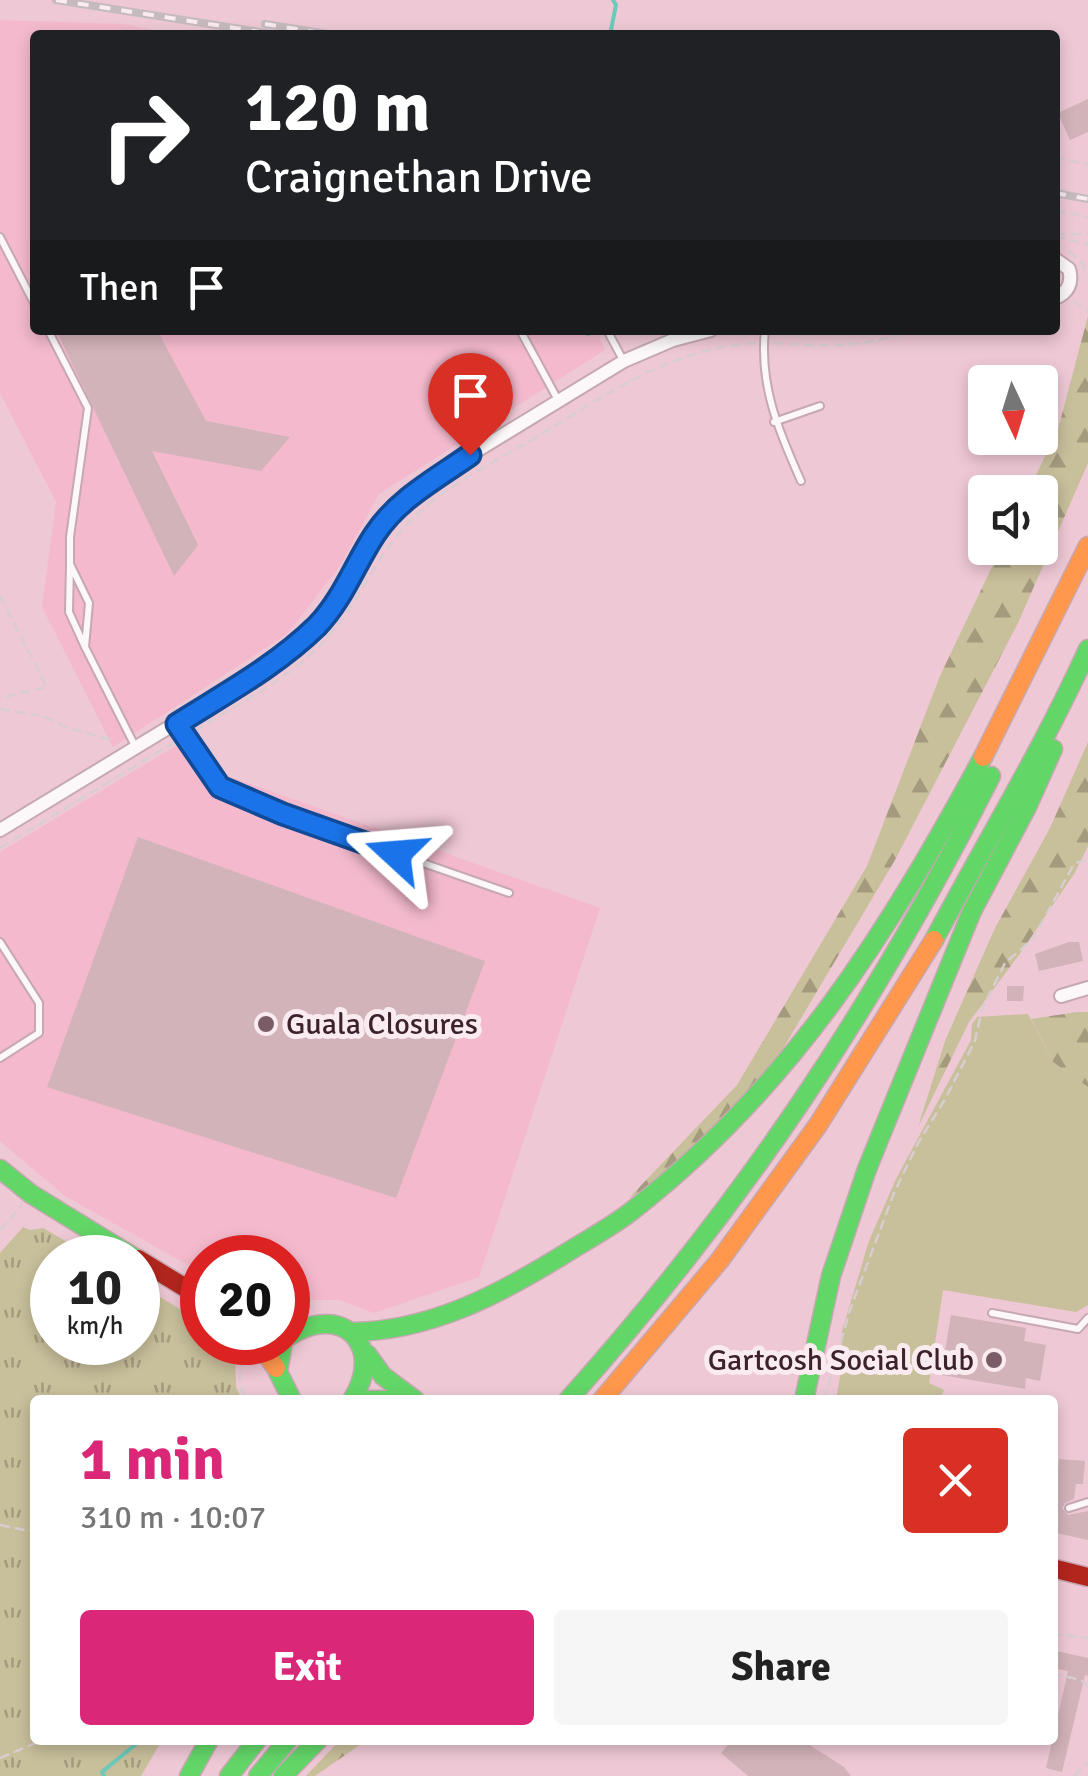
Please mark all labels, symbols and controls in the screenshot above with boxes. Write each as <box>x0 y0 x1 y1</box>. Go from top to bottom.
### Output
text: 120 m <box>245 64 430 150</box>
icon: right <box>80 70 210 200</box>
text: Craignethan Drive <box>245 150 593 205</box>
icon: arrive <box>179 260 234 315</box>
text: Then <box>80 264 159 311</box>
pin <box>428 353 513 456</box>
north arrow <box>968 365 1058 455</box>
map controls <box>968 365 1058 565</box>
icon: arrive <box>443 368 498 423</box>
button: sound <box>968 475 1058 565</box>
position arrow <box>344 802 448 906</box>
place label: Guala Closures <box>286 1006 478 1043</box>
marker: Guala Closures <box>255 1013 277 1035</box>
speed limit sign: 20 <box>180 1235 310 1365</box>
text: 10 <box>68 1257 122 1319</box>
text: km/h <box>67 1310 123 1341</box>
place label: Gartcosh Social Club <box>708 1342 974 1379</box>
marker: Gartcosh Social Club <box>983 1349 1005 1371</box>
text: 1 min <box>80 1423 225 1497</box>
button: close <box>903 1428 1008 1533</box>
text: 310 m · 10:07 <box>80 1498 266 1537</box>
button: Exit <box>80 1610 534 1725</box>
button: Share <box>554 1610 1008 1725</box>

